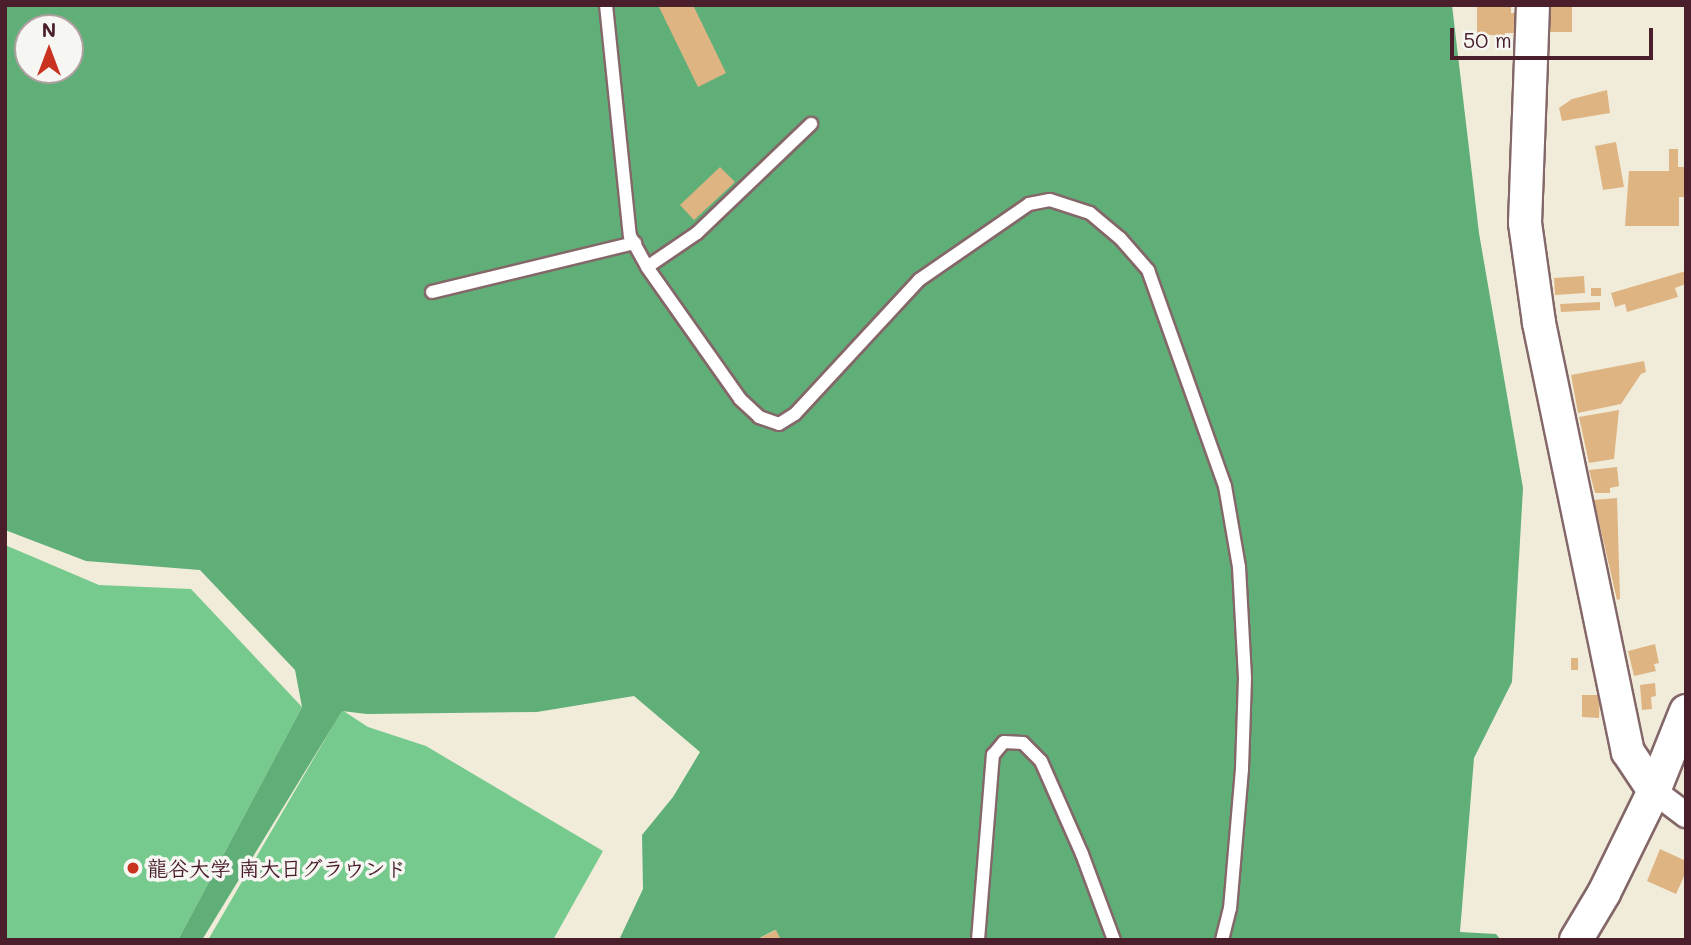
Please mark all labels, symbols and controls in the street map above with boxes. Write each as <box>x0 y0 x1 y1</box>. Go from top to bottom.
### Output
north arrow <box>14 14 84 84</box>
scale bar <box>1453 14 1656 58</box>
text: N <box>42 17 56 42</box>
text: 50 m <box>1463 26 1512 53</box>
place label: 龍谷大学 南大日グラウンド <box>147 855 407 881</box>
marker: 龍谷大学 南大日グラウンド <box>125 860 141 876</box>

